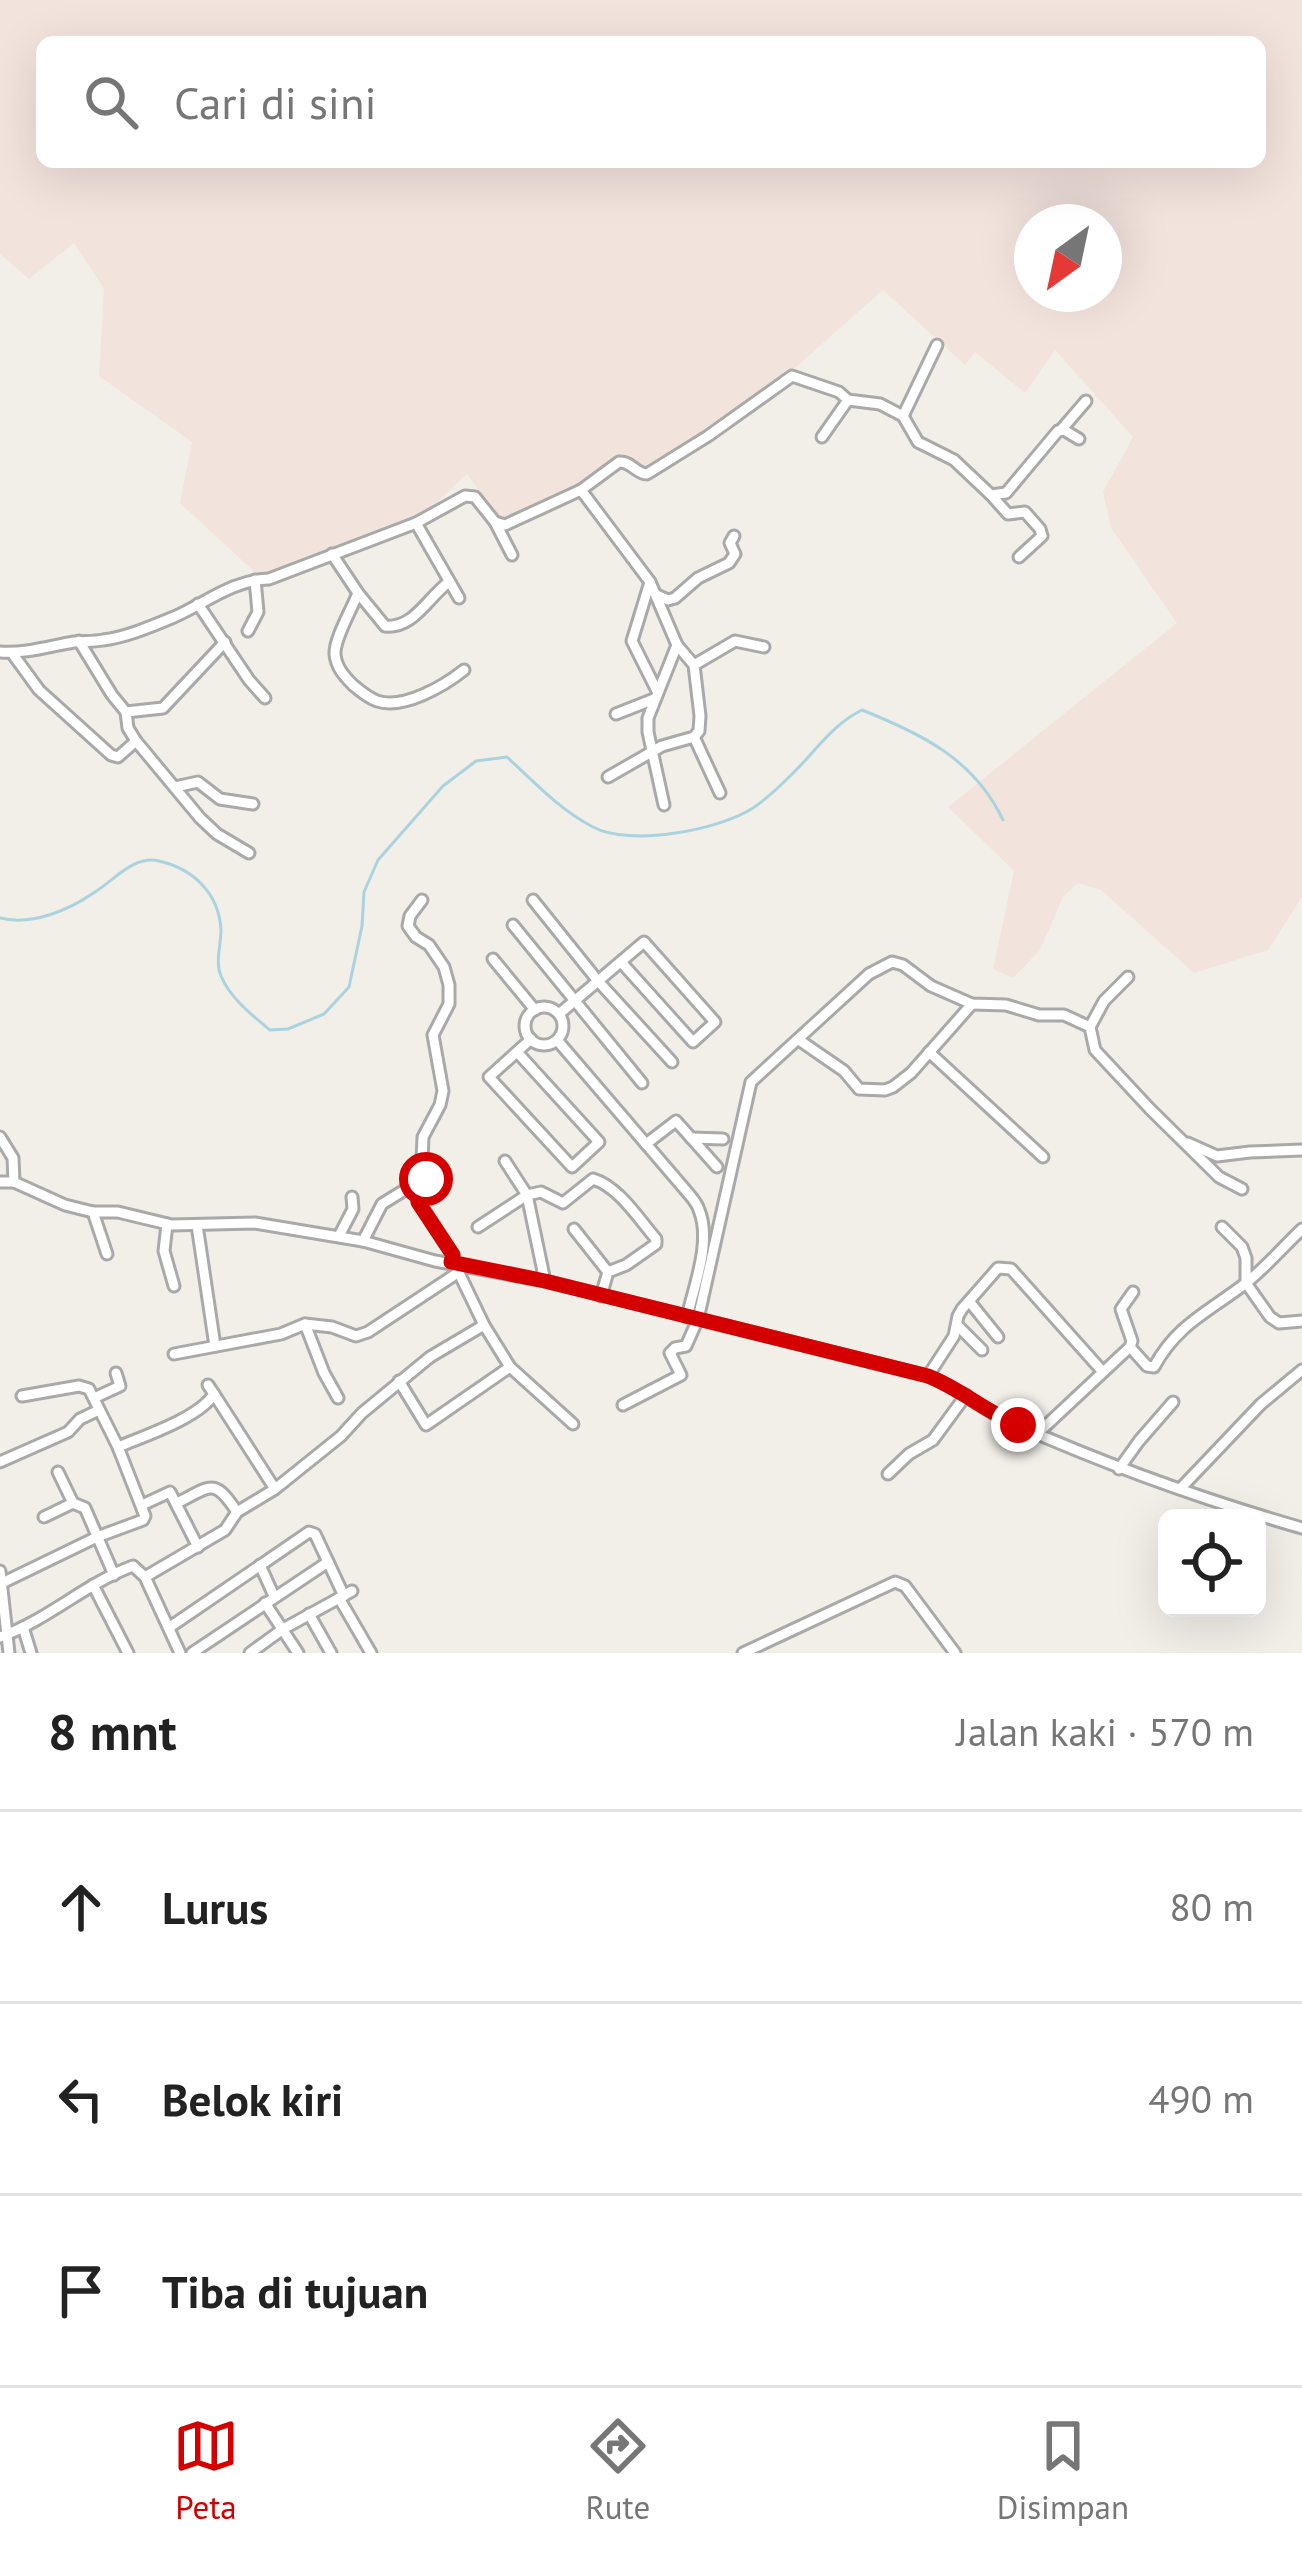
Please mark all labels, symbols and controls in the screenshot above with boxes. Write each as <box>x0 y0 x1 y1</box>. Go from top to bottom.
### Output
search box <box>36 36 1266 168</box>
icon: search <box>78 69 144 135</box>
text: Cari di sini <box>174 73 377 131</box>
north arrow <box>1014 204 1122 312</box>
route start <box>399 1152 453 1206</box>
route end <box>991 1398 1045 1452</box>
map controls <box>1158 1509 1266 1617</box>
button: locate <box>1158 1509 1266 1617</box>
text: 8 mnt <box>48 1698 176 1764</box>
text: Jalan kaki · 570 m <box>957 1706 1254 1757</box>
icon: ahead <box>48 1874 114 1940</box>
text: Lurus <box>162 1878 268 1936</box>
text: 80 m <box>1169 1881 1254 1932</box>
icon: left <box>48 2066 114 2132</box>
text: Belok kiri <box>162 2070 343 2128</box>
text: 490 m <box>1148 2073 1254 2124</box>
icon: arrive <box>48 2258 114 2324</box>
text: Tiba di tujuan <box>162 2262 428 2320</box>
tab: Peta <box>173 2413 239 2528</box>
tab: Rute <box>585 2413 651 2528</box>
tab: Disimpan <box>997 2413 1129 2528</box>

